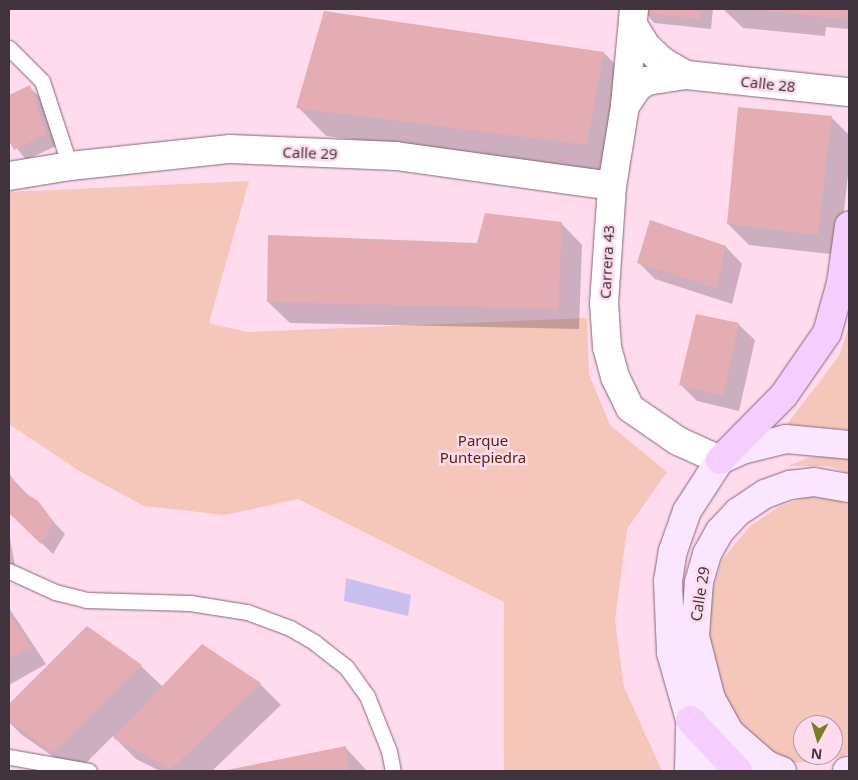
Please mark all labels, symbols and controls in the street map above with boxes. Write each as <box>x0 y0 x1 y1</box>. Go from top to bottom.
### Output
street label: Calle 28 <box>740 72 796 96</box>
street label: Calle 29 <box>282 143 338 163</box>
street label: Carrera 43 <box>596 225 618 299</box>
park label: Parque Puntepiedra <box>440 431 526 466</box>
street label: Calle 29 <box>687 565 713 623</box>
north arrow <box>793 715 843 765</box>
text: N <box>810 744 823 764</box>

